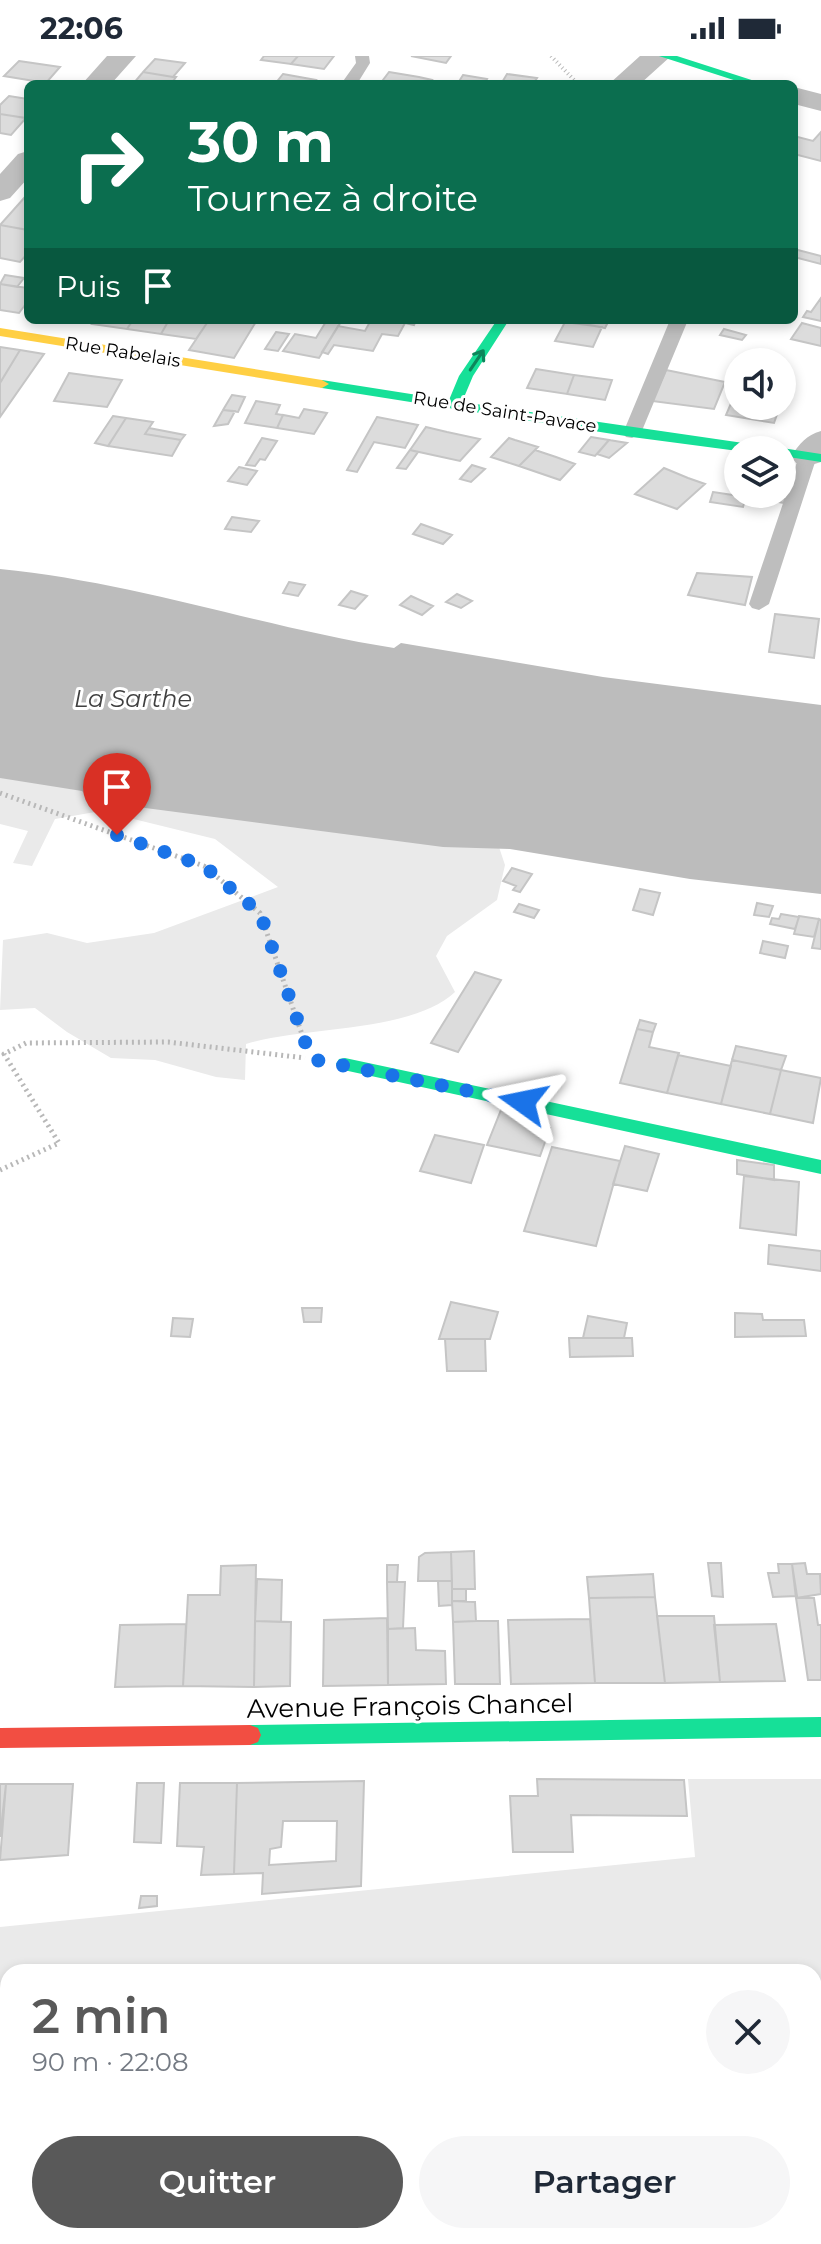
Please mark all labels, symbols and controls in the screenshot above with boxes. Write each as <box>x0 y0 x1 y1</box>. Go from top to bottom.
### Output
text: 22:06 <box>40 10 123 47</box>
text: 30 m <box>188 108 334 176</box>
icon: right <box>56 112 160 216</box>
text: Tournez à droite <box>188 176 478 220</box>
icon: arrive <box>136 264 180 308</box>
text: Puis <box>56 268 120 305</box>
street label: Rue Rabelais <box>64 332 182 372</box>
map controls <box>724 348 796 508</box>
button: sound <box>724 348 796 420</box>
one-way arrow <box>469 349 485 372</box>
street label: Rue de Saint-Pavace <box>412 387 598 437</box>
button: layers <box>724 436 796 508</box>
water label: La Sarthe <box>74 684 192 713</box>
pin <box>83 753 151 835</box>
icon: arrive <box>95 765 139 809</box>
position arrow <box>481 1060 565 1144</box>
street label: Avenue François Chancel <box>246 1687 574 1725</box>
text: 2 min <box>32 1987 170 2045</box>
button: close <box>706 1990 790 2074</box>
text: 90 m · 22:08 <box>32 2046 188 2078</box>
button: Quitter <box>32 2136 403 2228</box>
button: Partager <box>419 2136 790 2228</box>

